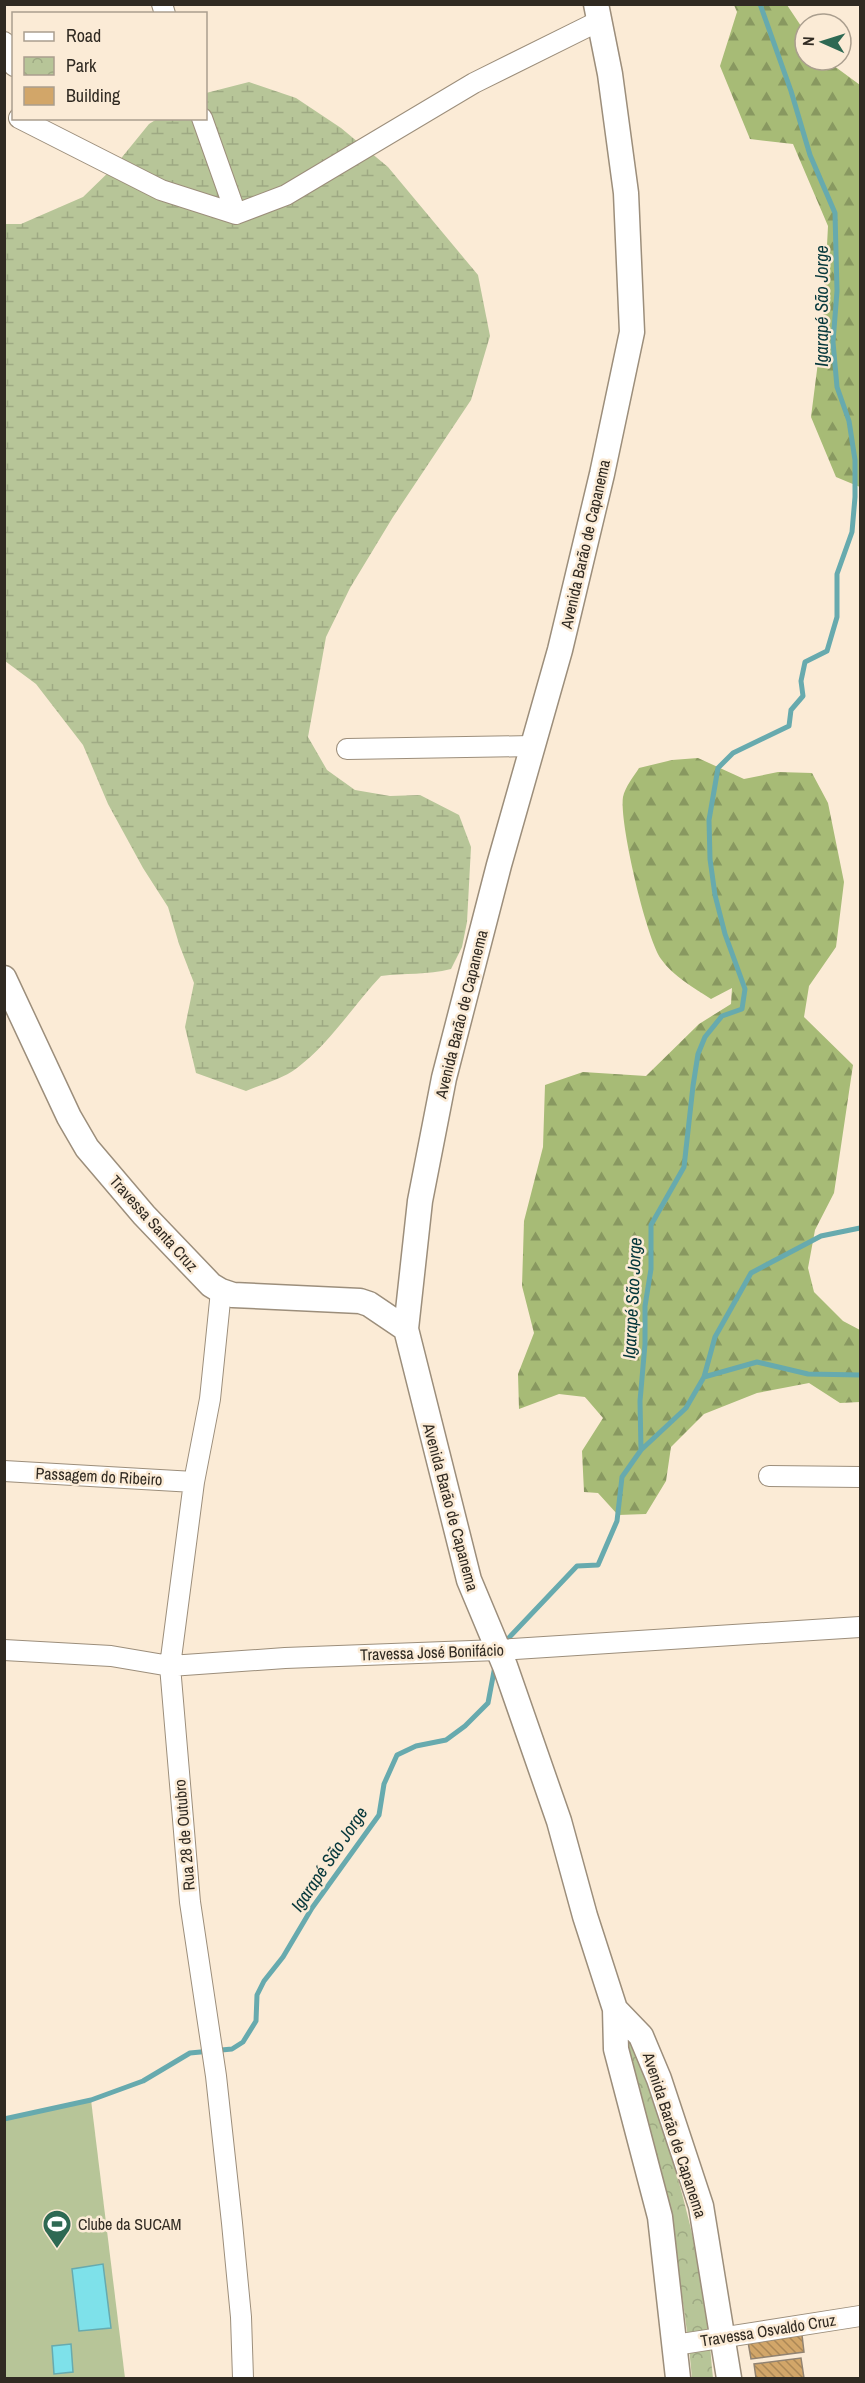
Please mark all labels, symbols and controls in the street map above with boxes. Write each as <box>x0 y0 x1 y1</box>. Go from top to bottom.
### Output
legend <box>12 12 207 120</box>
north arrow <box>793 12 853 72</box>
text: Road <box>66 23 101 48</box>
text: N <box>797 36 819 47</box>
text: Park <box>66 53 97 78</box>
text: Building <box>66 83 121 108</box>
water label: Igarapé São Jorge <box>809 245 834 367</box>
street label: Avenida Barão de Capanema <box>555 457 615 632</box>
street label: Avenida Barão de Capanema <box>429 927 493 1101</box>
street label: Travessa Santa Cruz <box>105 1170 204 1276</box>
water label: Igarapé São Jorge <box>616 1237 648 1359</box>
street label: Avenida Barão de Capanema <box>418 1420 484 1594</box>
street label: Passagem do Ribeiro <box>35 1462 163 1490</box>
street label: Travessa José Bonifácio <box>360 1638 504 1666</box>
street label: Rua 28 de Outubro <box>168 1778 200 1892</box>
water label: Igarapé São Jorge <box>285 1802 373 1916</box>
street label: Avenida Barão de Capanema <box>638 2049 712 2221</box>
sports icon: Clube da SUCAM <box>41 2208 73 2250</box>
place label: Clube da SUCAM <box>78 2213 182 2235</box>
street label: Travessa Osvaldo Cruz <box>699 2308 838 2352</box>

